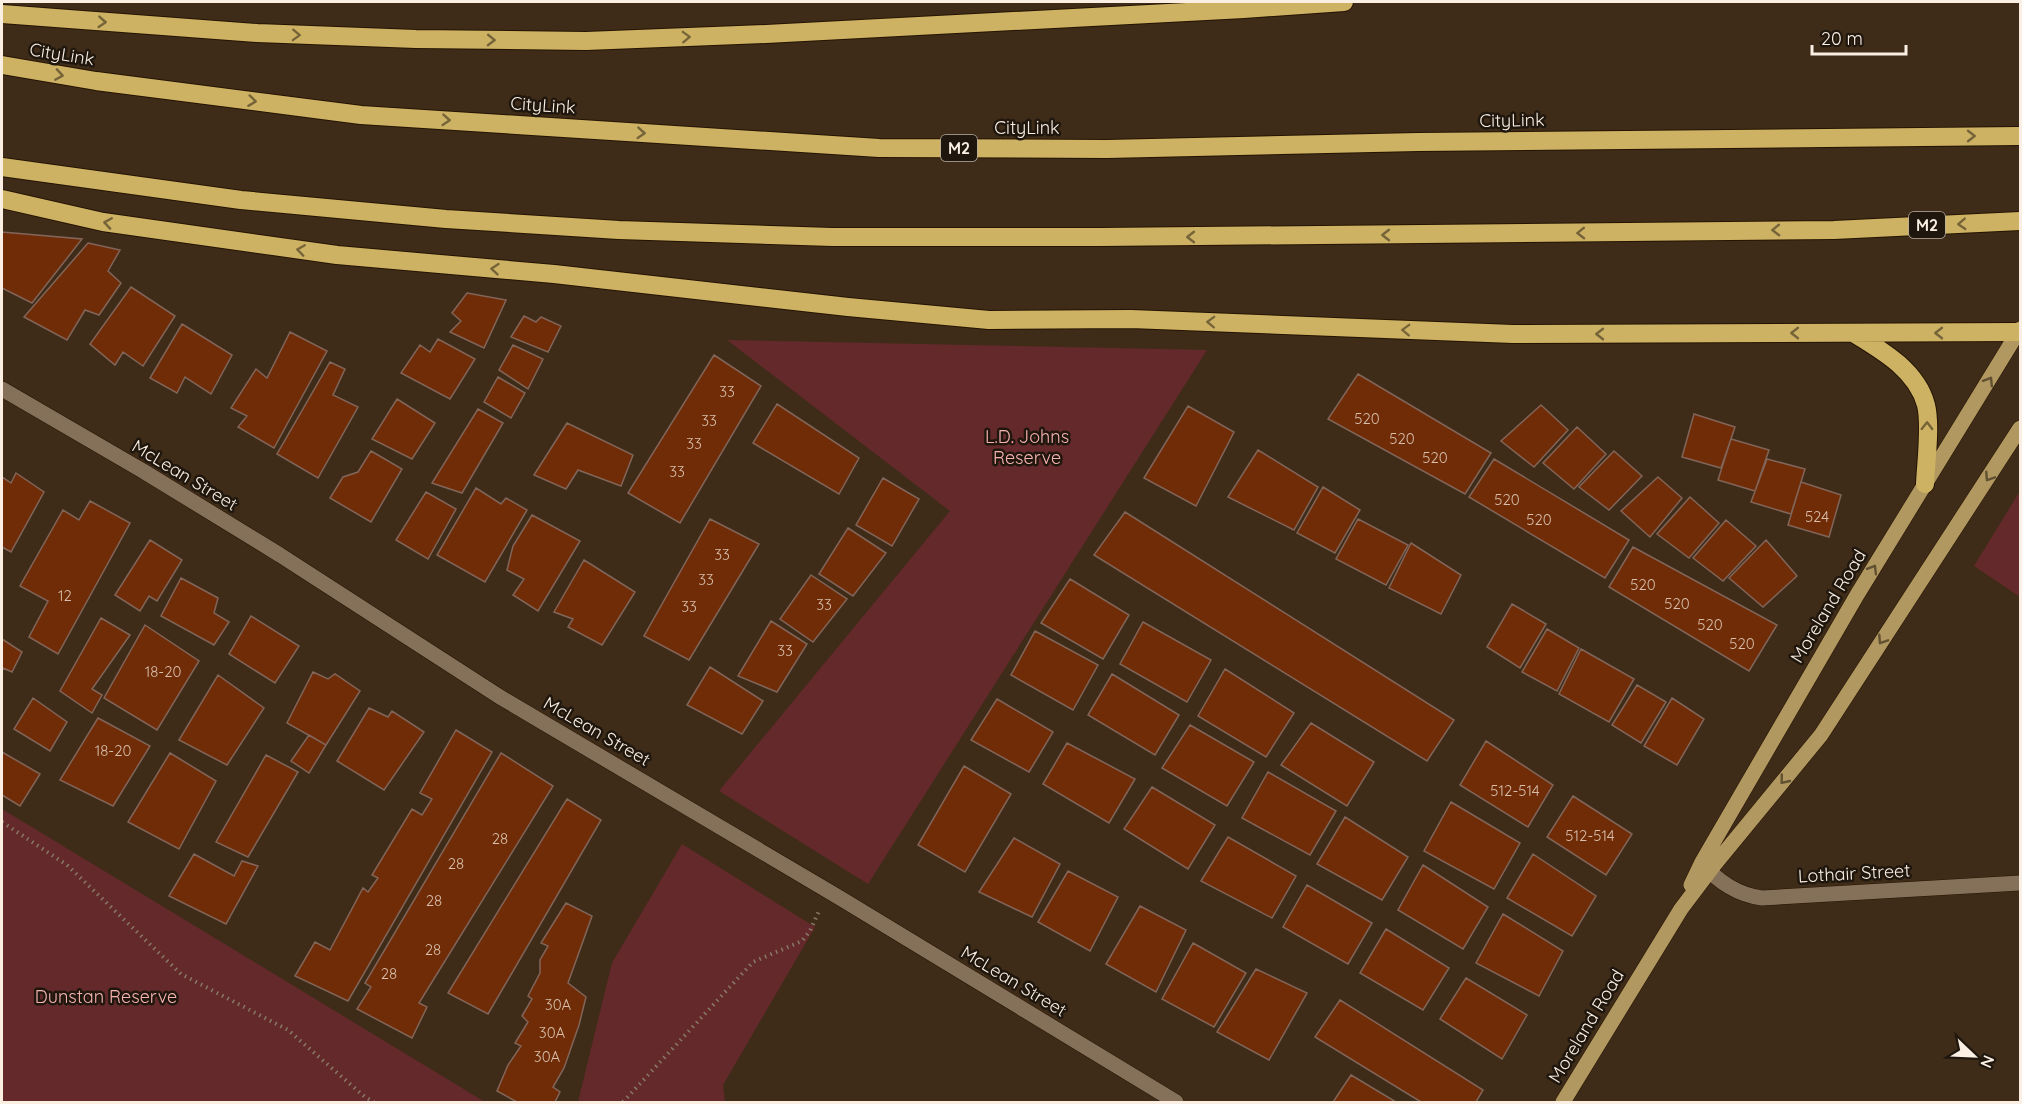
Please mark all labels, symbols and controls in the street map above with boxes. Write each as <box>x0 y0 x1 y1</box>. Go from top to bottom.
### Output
one-way arrow <box>97 16 106 29</box>
scale bar <box>1812 18 1906 56</box>
text: 20 m <box>1821 27 1863 50</box>
one-way arrow <box>292 28 301 41</box>
one-way arrow <box>682 31 691 44</box>
one-way arrow <box>487 34 496 46</box>
street label: CityLink <box>28 38 96 70</box>
one-way arrow <box>54 68 64 81</box>
street label: CityLink <box>510 91 576 119</box>
one-way arrow <box>248 94 257 107</box>
street label: CityLink <box>1479 108 1545 132</box>
one-way arrow <box>442 114 451 127</box>
street label: CityLink <box>994 116 1060 139</box>
one-way arrow <box>637 126 646 139</box>
one-way arrow <box>1966 129 1975 142</box>
road number: M2 <box>941 135 977 161</box>
road number: M2 <box>1909 212 1945 238</box>
one-way arrow <box>104 217 113 229</box>
one-way arrow <box>1958 217 1967 230</box>
one-way arrow <box>1771 224 1780 237</box>
one-way arrow <box>1576 227 1585 239</box>
one-way arrow <box>1381 229 1390 241</box>
one-way arrow <box>1186 231 1195 243</box>
one-way arrow <box>297 245 306 257</box>
one-way arrow <box>491 263 500 276</box>
one-way arrow <box>1206 316 1215 329</box>
one-way arrow <box>1401 323 1410 336</box>
one-way arrow <box>1791 327 1800 339</box>
one-way arrow <box>1935 327 1944 339</box>
one-way arrow <box>1596 328 1605 340</box>
one-way arrow <box>1982 377 1994 387</box>
house number: 33 <box>719 382 735 401</box>
house number: 520 <box>1354 409 1380 428</box>
house number: 33 <box>701 411 717 430</box>
one-way arrow <box>1921 421 1933 430</box>
park label: L.D. Johns Reserve <box>985 425 1069 469</box>
house number: 520 <box>1389 429 1415 448</box>
street label: McLean Street <box>128 434 242 516</box>
house number: 33 <box>686 434 702 453</box>
house number: 520 <box>1422 448 1448 467</box>
house number: 33 <box>669 462 685 481</box>
one-way arrow <box>1984 471 1996 481</box>
house number: 520 <box>1494 490 1520 509</box>
house number: 524 <box>1805 507 1829 526</box>
house number: 520 <box>1526 510 1552 529</box>
house number: 33 <box>714 545 730 564</box>
street label: Moreland Road <box>1785 545 1871 667</box>
one-way arrow <box>1865 565 1877 575</box>
house number: 33 <box>698 570 714 589</box>
house number: 520 <box>1630 575 1656 594</box>
house number: 12 <box>58 586 72 605</box>
house number: 520 <box>1664 594 1690 613</box>
house number: 33 <box>816 595 832 614</box>
house number: 33 <box>681 597 697 616</box>
house number: 520 <box>1697 615 1723 634</box>
house number: 520 <box>1729 634 1755 653</box>
one-way arrow <box>1878 634 1889 645</box>
house number: 33 <box>777 641 793 660</box>
house number: 18-20 <box>145 662 181 681</box>
street label: McLean Street <box>540 691 654 771</box>
house number: 18-20 <box>95 741 131 760</box>
one-way arrow <box>1780 773 1791 784</box>
house number: 512-514 <box>1490 781 1540 800</box>
house number: 512-514 <box>1565 826 1615 845</box>
house number: 28 <box>492 829 508 848</box>
house number: 28 <box>448 854 464 873</box>
street label: Lothair Street <box>1797 859 1911 887</box>
house number: 28 <box>426 891 442 910</box>
house number: 28 <box>425 940 441 959</box>
street label: McLean Street <box>957 940 1071 1022</box>
house number: 28 <box>381 964 397 983</box>
street label: Moreland Road <box>1543 965 1629 1087</box>
park label: Dunstan Reserve <box>35 985 177 1008</box>
house number: 30A <box>545 995 571 1014</box>
house number: 30A <box>539 1023 565 1042</box>
north arrow <box>1944 1026 2004 1086</box>
house number: 30A <box>534 1047 560 1066</box>
text: N <box>1976 1053 1999 1071</box>

